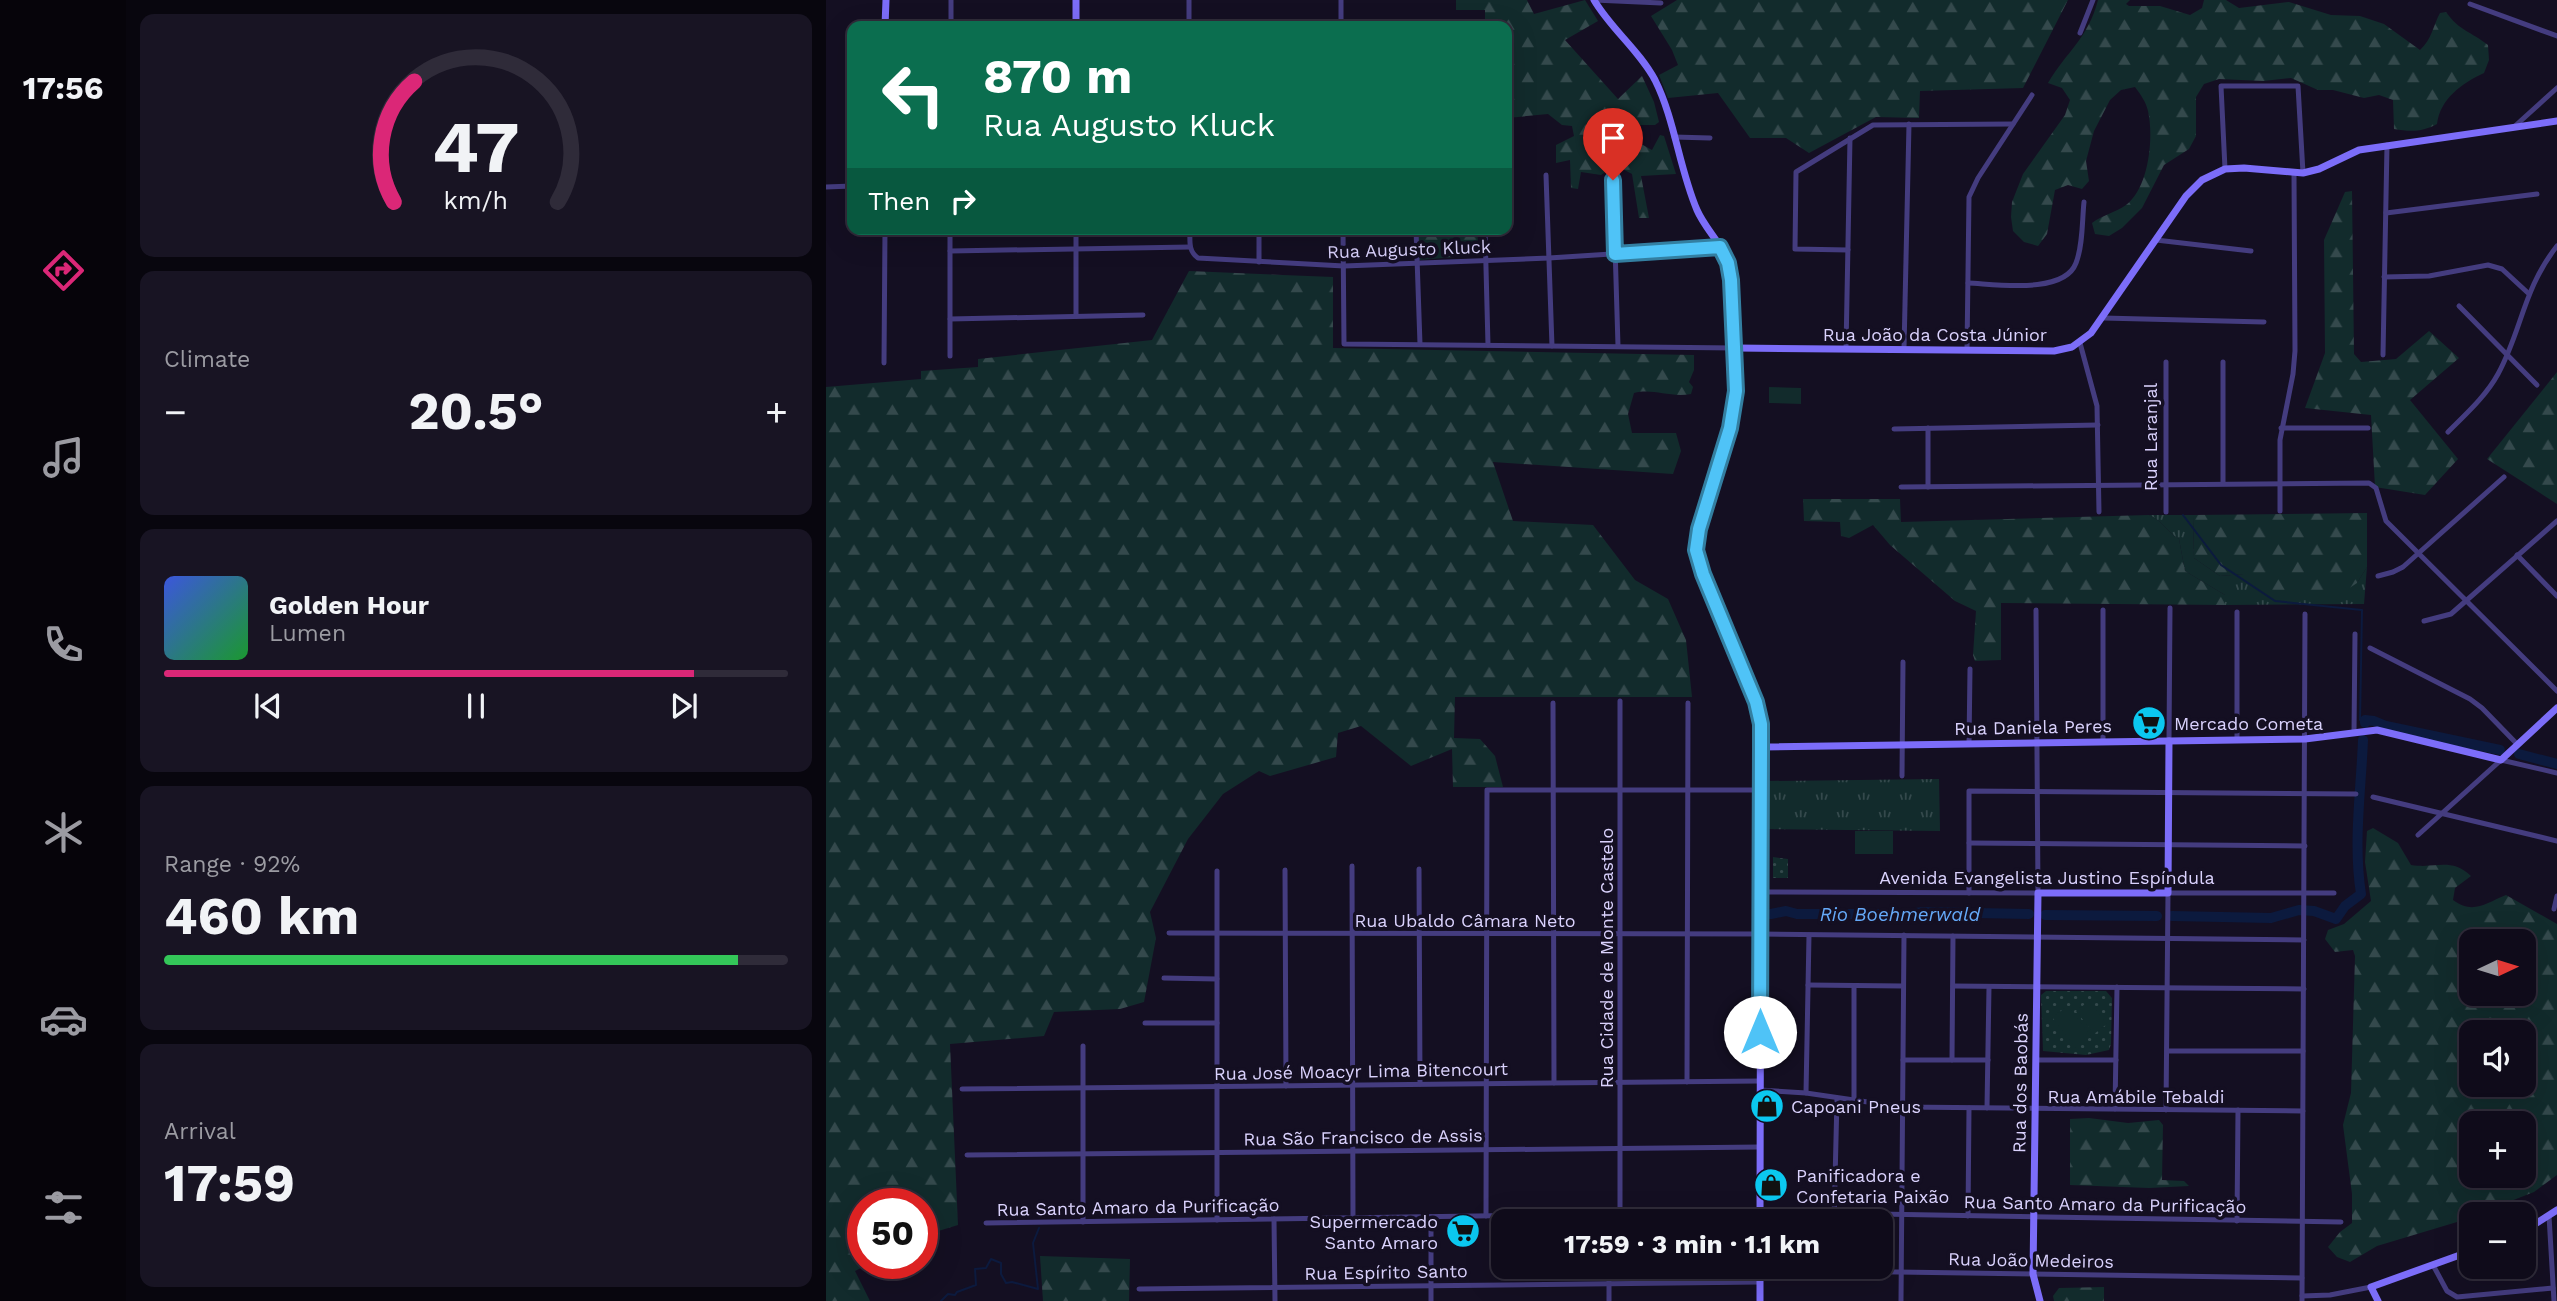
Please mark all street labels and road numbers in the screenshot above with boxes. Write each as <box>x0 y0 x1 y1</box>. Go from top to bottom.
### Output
street label: Rua Augusto Kluck <box>1327 236 1491 262</box>
street label: Rua João da Costa Júnior <box>1823 324 2047 345</box>
street label: Rua Laranjal <box>2140 382 2161 491</box>
street label: Rua Daniela Peres <box>1954 715 2112 739</box>
street label: Rua Cidade de Monte Castelo <box>1596 828 1617 1088</box>
street label: Avenida Evangelista Justino Espíndula <box>1879 867 2215 888</box>
street label: Rua Ubaldo Câmara Neto <box>1354 910 1576 931</box>
street label: Rua dos Baobás <box>2008 1013 2032 1153</box>
street label: Rua José Moacyr Lima Bitencourt <box>1214 1058 1509 1084</box>
street label: Rua Amábile Tebaldi <box>2047 1086 2225 1107</box>
street label: Rua São Francisco de Assis <box>1243 1124 1483 1150</box>
street label: Rua Santo Amaro da Purificação <box>1963 1191 2247 1217</box>
street label: Rua Santo Amaro da Purificação <box>996 1194 1280 1220</box>
street label: Rua João Medeiros <box>1948 1248 2114 1272</box>
street label: Rua Espírito Santo <box>1304 1260 1468 1284</box>

